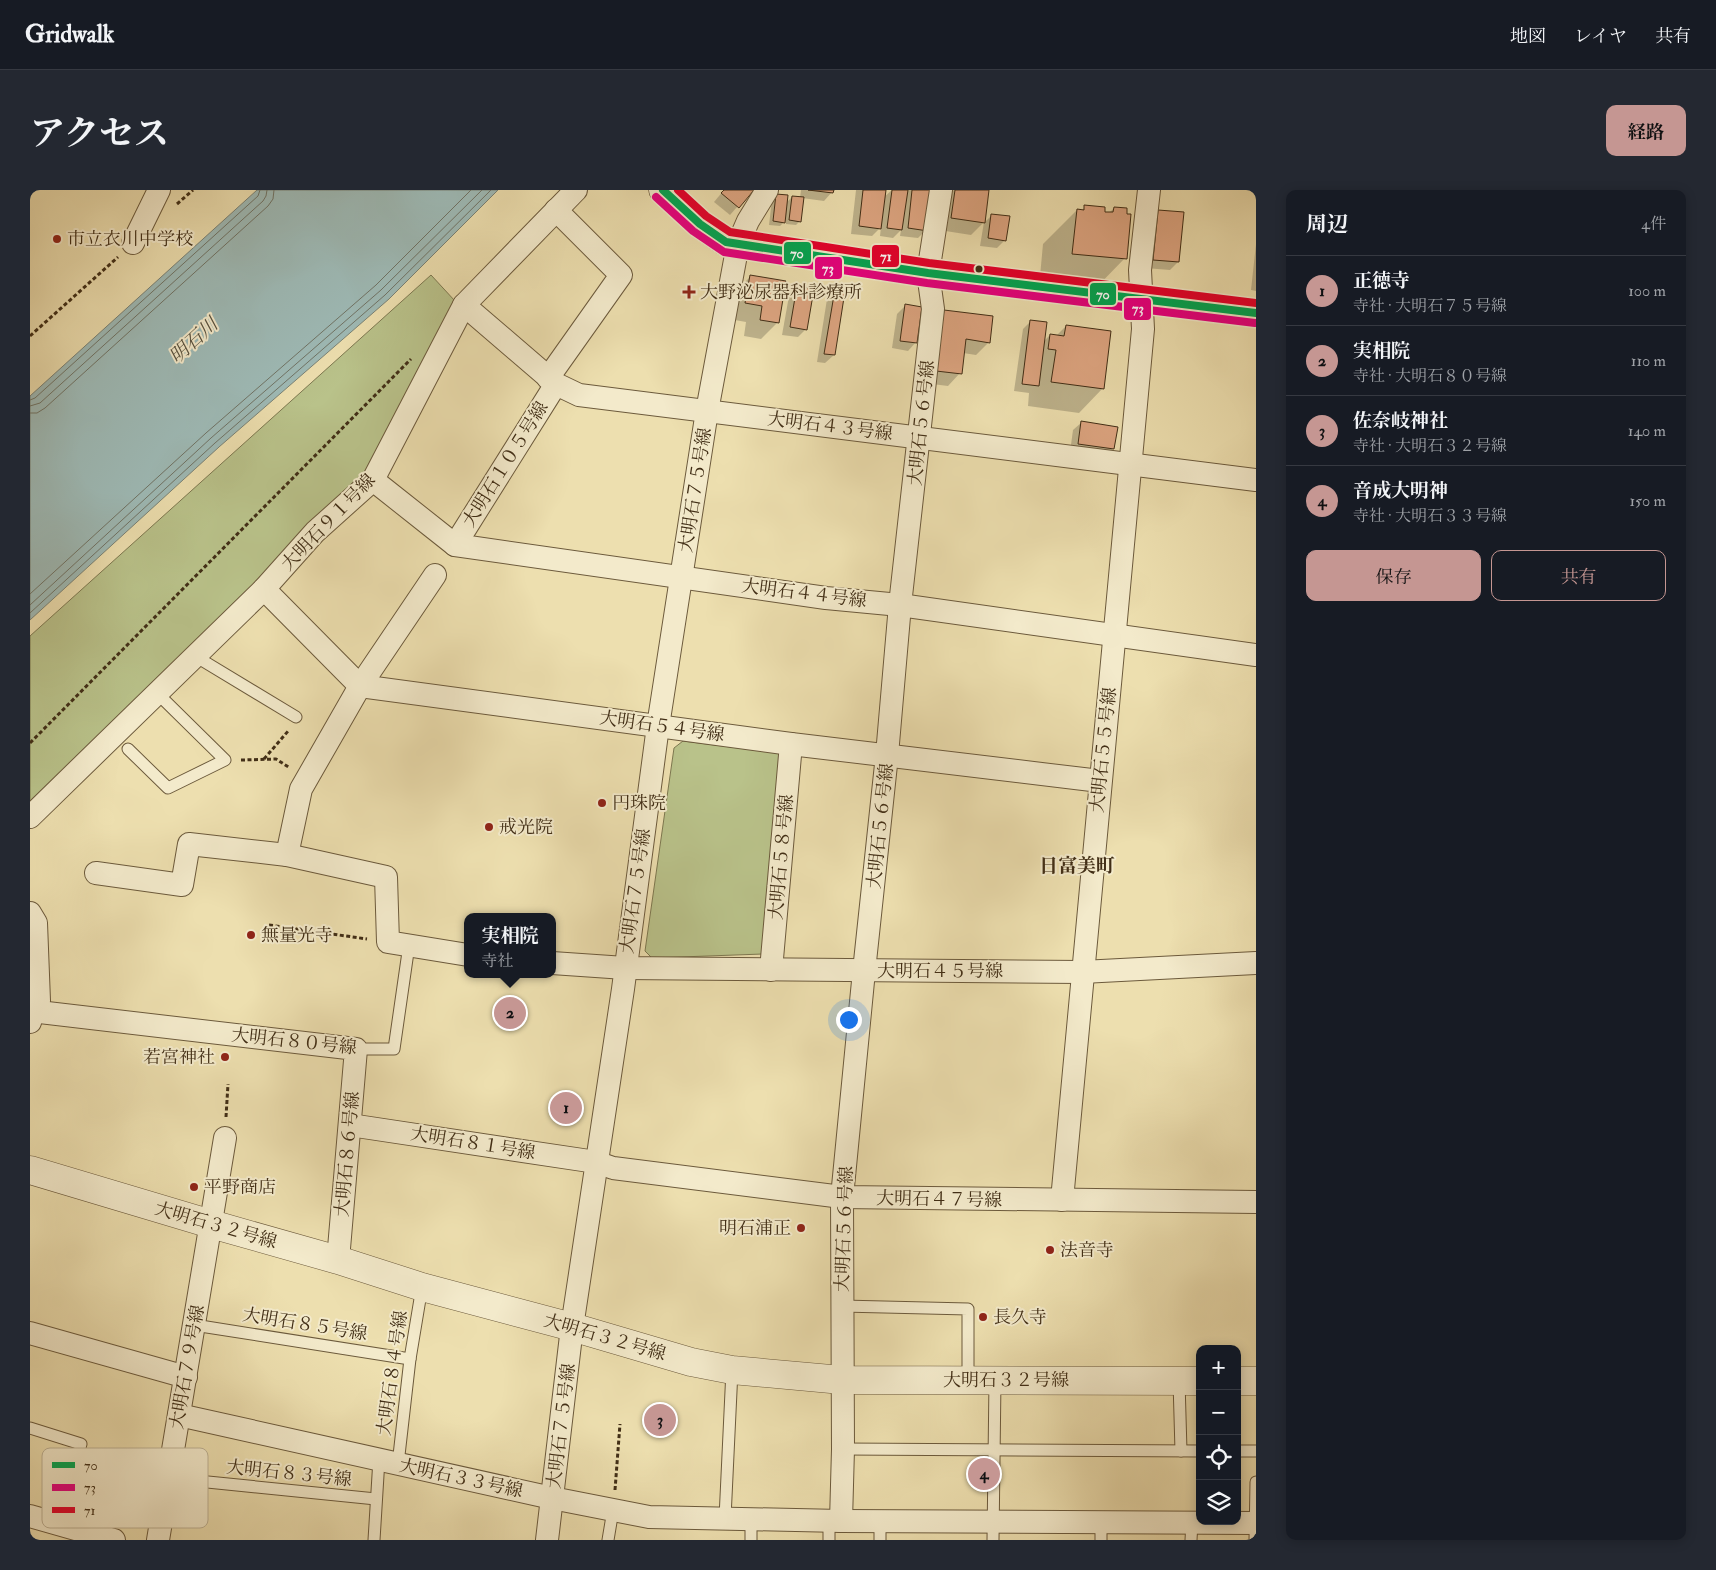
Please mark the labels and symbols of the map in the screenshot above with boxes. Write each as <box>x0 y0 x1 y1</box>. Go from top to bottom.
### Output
place label: 市立衣川中学校 <box>67 228 193 251</box>
marker: 市立衣川中学校 <box>51 233 63 245</box>
line badge: 70 <box>783 241 812 265</box>
line badge: 71 <box>871 244 900 268</box>
text: 70 <box>790 245 804 262</box>
text: 71 <box>880 248 892 265</box>
line badge: 73 <box>814 256 843 280</box>
text: 73 <box>822 260 834 277</box>
unlabelled marker <box>974 264 984 274</box>
place label: 大野泌尿器科診療所 <box>700 281 862 304</box>
line badge: 70 <box>1089 282 1117 306</box>
marker: 大野泌尿器科診療所 <box>682 285 696 299</box>
text: 70 <box>1096 286 1110 303</box>
line badge: 73 <box>1123 297 1152 321</box>
text: 73 <box>1132 300 1144 317</box>
water label: 明石川 <box>164 311 224 369</box>
street label: 大明石５６号線 <box>903 359 940 487</box>
street label: 大明石１０５号線 <box>458 397 553 531</box>
street label: 大明石４３号線 <box>766 407 894 446</box>
street label: 大明石７５号線 <box>674 426 717 554</box>
street label: 大明石９１号線 <box>276 469 380 576</box>
street label: 大明石４４号線 <box>740 574 868 613</box>
street label: 大明石５５号線 <box>1085 686 1122 814</box>
street label: 大明石５４号線 <box>598 706 726 747</box>
street label: 大明石５６号線 <box>862 762 899 890</box>
place label: 円珠院 <box>612 792 666 815</box>
street label: 大明石５８号線 <box>765 793 798 921</box>
marker: 円珠院 <box>596 797 608 809</box>
place label: 戒光院 <box>499 816 553 839</box>
marker: 戒光院 <box>483 821 495 833</box>
street label: 大明石７５号線 <box>615 827 656 955</box>
district label: 日富美町 <box>1039 854 1115 878</box>
place label: 無量光寺 <box>261 924 333 947</box>
marker: 無量光寺 <box>245 929 257 941</box>
street label: 大明石４５号線 <box>877 960 1003 983</box>
pin: 2 <box>494 994 526 1032</box>
your location <box>836 1007 862 1033</box>
street label: 大明石８０号線 <box>230 1023 358 1060</box>
place label: 若宮神社 <box>143 1046 215 1069</box>
marker: 若宮神社 <box>219 1051 231 1063</box>
pin: 1 <box>550 1089 582 1127</box>
street label: 大明石８６号線 <box>331 1090 364 1218</box>
street label: 大明石８１号線 <box>409 1122 537 1165</box>
street label: 大明石５６号線 <box>831 1166 858 1292</box>
place label: 平野商店 <box>204 1176 276 1199</box>
marker: 平野商店 <box>188 1181 200 1193</box>
street label: 大明石４７号線 <box>876 1187 1002 1212</box>
street label: 大明石３２号線 <box>152 1197 280 1254</box>
place label: 明石浦正 <box>719 1217 791 1240</box>
marker: 明石浦正 <box>795 1222 807 1234</box>
place label: 法音寺 <box>1060 1239 1114 1262</box>
marker: 法音寺 <box>1044 1244 1056 1256</box>
street label: 大明石７９号線 <box>165 1303 210 1431</box>
street label: 大明石８５号線 <box>241 1303 369 1346</box>
place label: 長久寺 <box>993 1306 1047 1329</box>
street label: 大明石８４号線 <box>372 1309 413 1437</box>
street label: 大明石３２号線 <box>541 1309 669 1366</box>
marker: 長久寺 <box>977 1311 989 1323</box>
street label: 大明石７５号線 <box>542 1362 581 1490</box>
street label: 大明石３２号線 <box>943 1369 1069 1392</box>
pin: 3 <box>644 1401 676 1439</box>
legend <box>42 1448 208 1528</box>
street label: 大明石３３号線 <box>397 1454 525 1503</box>
street label: 大明石８３号線 <box>225 1455 353 1492</box>
pin: 4 <box>968 1455 1000 1493</box>
text: 70 <box>84 1457 98 1474</box>
text: 73 <box>84 1479 96 1496</box>
text: 71 <box>84 1502 95 1519</box>

